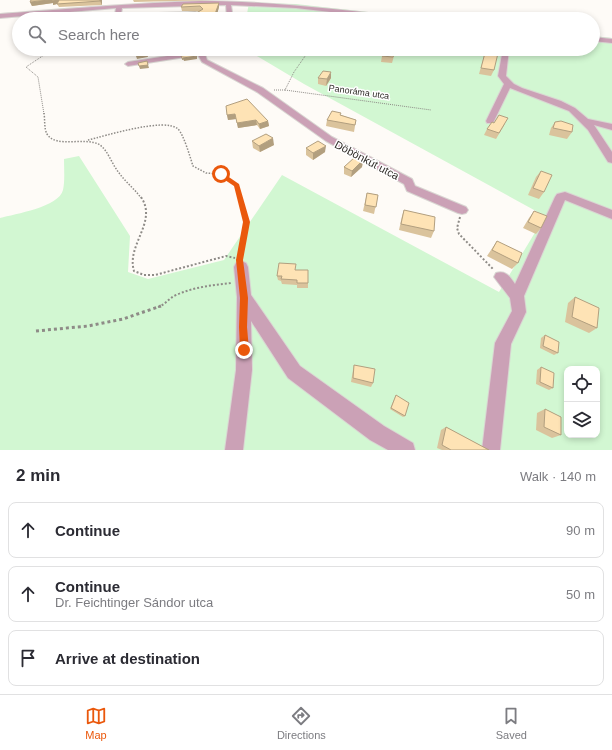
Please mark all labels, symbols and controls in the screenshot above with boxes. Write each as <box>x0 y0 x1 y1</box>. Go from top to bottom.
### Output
search box <box>12 12 600 56</box>
icon: search <box>26 23 48 45</box>
text: Search here <box>58 26 140 43</box>
street label: Panoráma utca <box>328 83 390 101</box>
street label: Döbönkút utca <box>333 138 402 182</box>
route start <box>212 165 230 183</box>
route end <box>235 341 253 359</box>
map controls <box>564 366 600 438</box>
button: locate <box>564 366 600 402</box>
button: layers <box>564 402 600 438</box>
text: 2 min <box>16 466 60 485</box>
text: Walk · 140 m <box>520 469 596 484</box>
icon: ahead <box>17 519 39 541</box>
text: Continue <box>55 522 120 539</box>
text: 90 m <box>566 523 595 538</box>
text: Continue <box>55 578 120 595</box>
icon: ahead <box>17 583 39 605</box>
text: 50 m <box>566 587 595 602</box>
text: Dr. Feichtinger Sándor utca <box>55 595 213 610</box>
icon: arrive <box>17 647 39 669</box>
text: Arrive at destination <box>55 650 200 667</box>
tab: Map <box>85 705 107 741</box>
tab: Directions <box>277 705 326 741</box>
tab: Saved <box>496 705 527 741</box>

